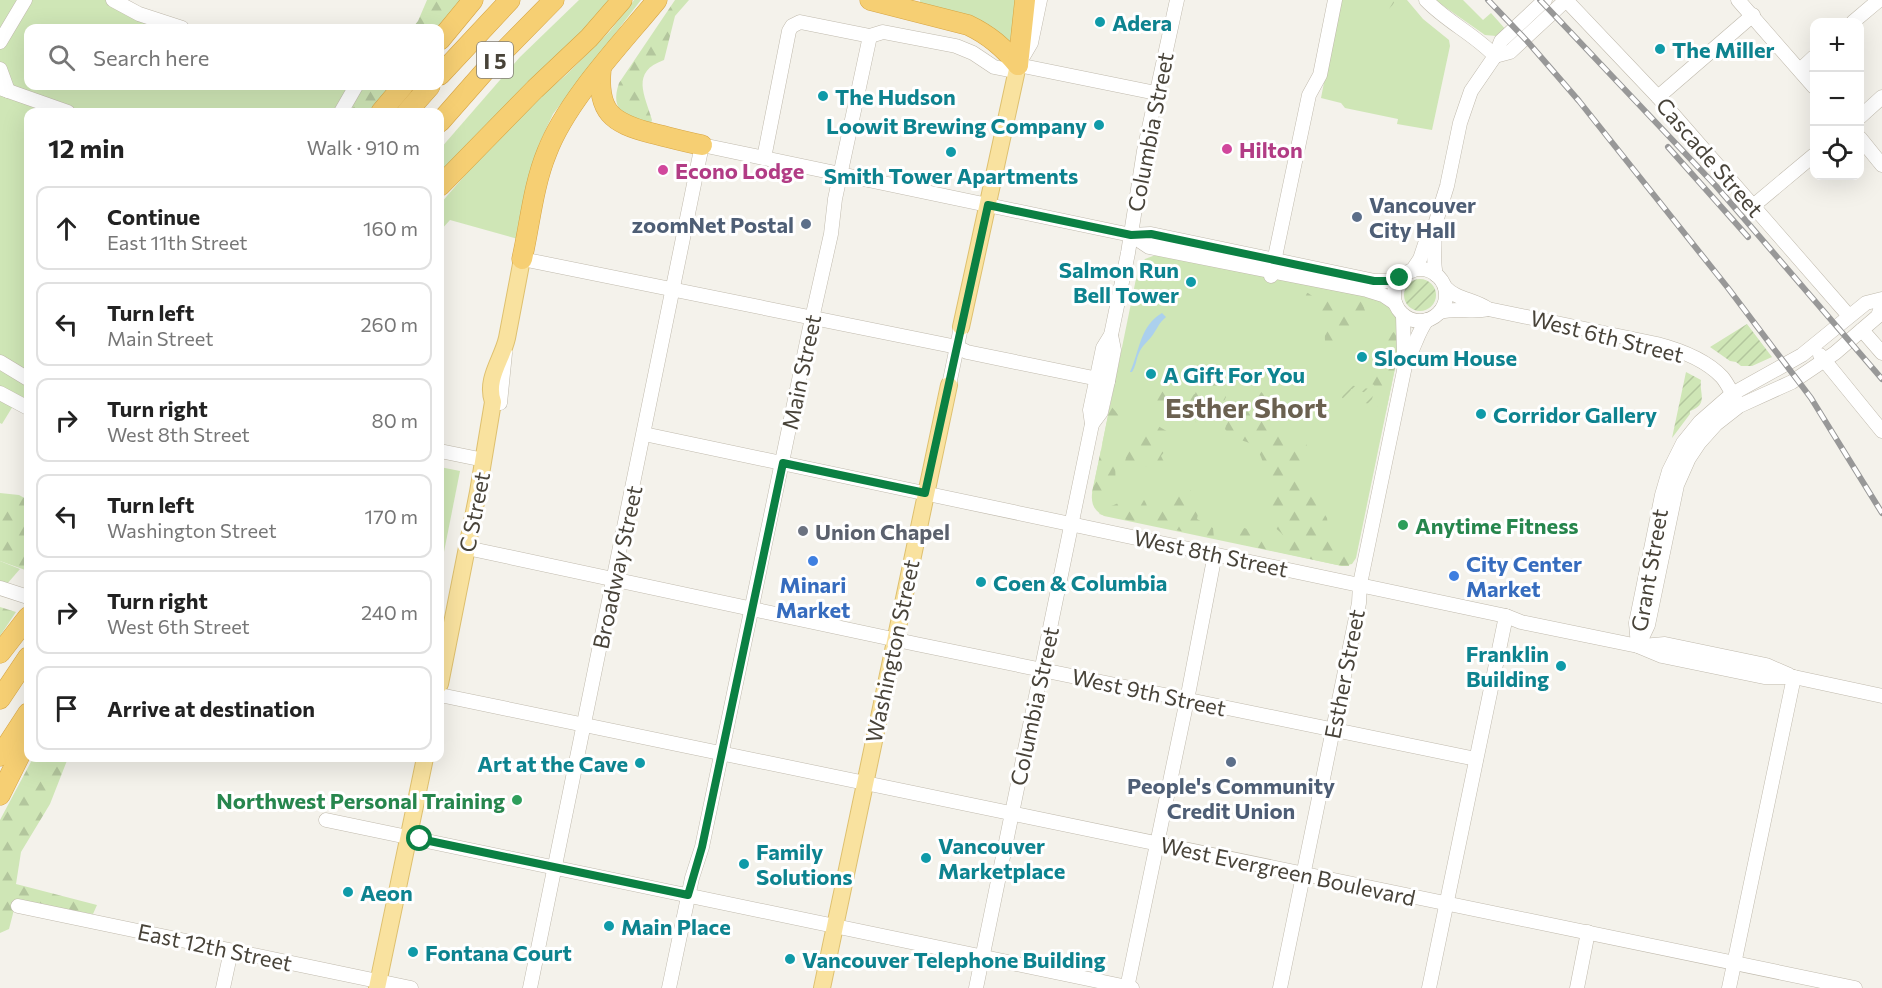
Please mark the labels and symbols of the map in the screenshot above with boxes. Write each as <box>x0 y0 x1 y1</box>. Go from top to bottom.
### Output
place label: Adera <box>1112 9 1172 36</box>
marker: Adera <box>1093 15 1107 29</box>
place label: The Miller <box>1672 36 1775 63</box>
road number: I 5 <box>477 42 513 78</box>
marker: The Miller <box>1653 42 1667 56</box>
street label: Columbia Street <box>1121 50 1179 214</box>
place label: The Hudson <box>835 83 956 110</box>
marker: The Hudson <box>816 89 830 103</box>
street label: Cascade Street <box>1651 92 1769 222</box>
place label: Loowit Brewing Company <box>826 112 1087 139</box>
marker: Loowit Brewing Company <box>1092 118 1106 132</box>
place label: Hilton <box>1239 136 1303 163</box>
marker: Hilton <box>1220 142 1234 156</box>
marker: Smith Tower Apartments <box>944 145 958 159</box>
place label: Econo Lodge <box>675 157 804 184</box>
place label: Smith Tower Apartments <box>824 162 1078 189</box>
marker: Econo Lodge <box>656 163 670 177</box>
place label: Vancouver City Hall <box>1369 191 1476 243</box>
marker: Vancouver City Hall <box>1350 210 1364 224</box>
place label: zoomNet Postal <box>632 211 794 238</box>
marker: zoomNet Postal <box>799 217 813 231</box>
place label: Salmon Run Bell Tower <box>1059 256 1179 308</box>
route end <box>1386 264 1412 290</box>
marker: Salmon Run Bell Tower <box>1184 275 1198 289</box>
street label: West 6th Street <box>1528 304 1686 368</box>
street label: Main Street <box>776 312 826 432</box>
place label: Slocum House <box>1374 344 1517 371</box>
marker: Slocum House <box>1355 350 1369 364</box>
place label: A Gift For You <box>1163 361 1305 388</box>
marker: A Gift For You <box>1144 367 1158 381</box>
district label: Esther Short <box>1165 390 1327 424</box>
place label: Corridor Gallery <box>1493 401 1657 428</box>
marker: Corridor Gallery <box>1474 407 1488 421</box>
street label: C Street <box>453 469 495 555</box>
street label: Broadway Street <box>586 483 648 651</box>
street label: Grant Street <box>1625 506 1673 634</box>
place label: Anytime Fitness <box>1415 512 1579 539</box>
place label: Union Chapel <box>815 518 950 545</box>
marker: Anytime Fitness <box>1396 518 1410 532</box>
street label: West 8th Street <box>1131 523 1291 583</box>
marker: Union Chapel <box>796 524 810 538</box>
place label: City Center Market <box>1466 550 1582 602</box>
marker: Minari Market <box>806 554 820 568</box>
street label: Washington Street <box>859 557 925 745</box>
place label: Coen & Columbia <box>993 569 1167 596</box>
marker: City Center Market <box>1447 569 1461 583</box>
place label: Minari Market <box>776 571 850 623</box>
marker: Coen & Columbia <box>974 575 988 589</box>
street label: Esther Street <box>1318 607 1370 741</box>
street label: Columbia Street <box>1004 624 1064 788</box>
place label: Franklin Building <box>1466 640 1549 692</box>
marker: Franklin Building <box>1554 659 1568 673</box>
street label: West 9th Street <box>1069 662 1229 722</box>
place label: Art at the Cave <box>477 750 628 777</box>
marker: People's Community Credit Union <box>1224 755 1238 769</box>
marker: Art at the Cave <box>633 756 647 770</box>
place label: People's Community Credit Union <box>1127 772 1335 824</box>
place label: Northwest Personal Training <box>216 787 505 814</box>
marker: Northwest Personal Training <box>510 793 524 807</box>
route start <box>406 825 432 851</box>
street label: West Evergreen Boulevard <box>1158 831 1418 911</box>
place label: Vancouver Marketplace <box>938 832 1065 884</box>
place label: Family Solutions <box>756 838 852 890</box>
marker: Vancouver Marketplace <box>919 851 933 865</box>
marker: Family Solutions <box>737 857 751 871</box>
place label: Aeon <box>360 879 413 906</box>
marker: Aeon <box>341 885 355 899</box>
place label: Main Place <box>621 913 731 940</box>
street label: East 12th Street <box>135 917 295 977</box>
marker: Main Place <box>602 919 616 933</box>
place label: Fontana Court <box>425 939 572 966</box>
marker: Fontana Court <box>406 945 420 959</box>
place label: Vancouver Telephone Building <box>802 946 1106 973</box>
marker: Vancouver Telephone Building <box>783 952 797 966</box>

